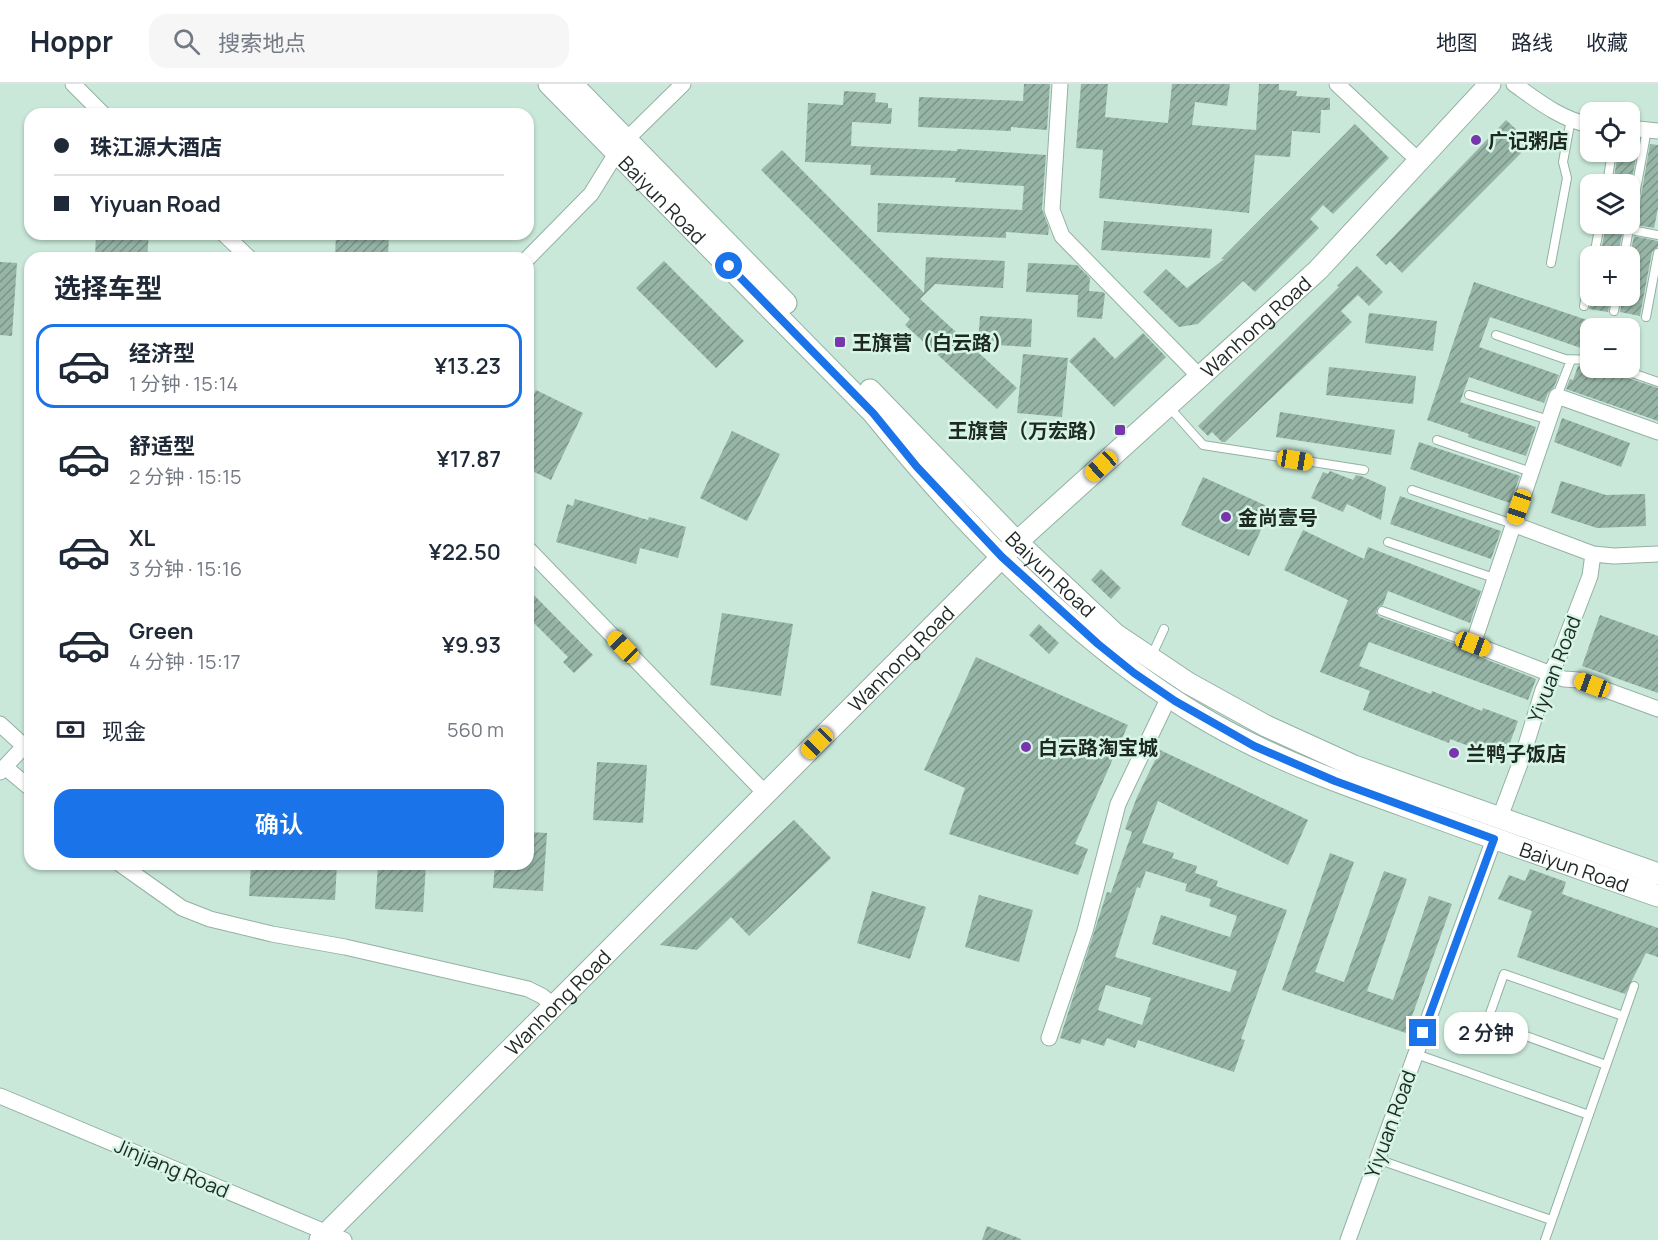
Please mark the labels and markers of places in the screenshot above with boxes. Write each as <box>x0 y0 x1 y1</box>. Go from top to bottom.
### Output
place label: 广记粥店 <box>1488 127 1568 154</box>
marker: 广记粥店 <box>1469 133 1483 147</box>
place label: 王旗营（白云路） <box>852 329 1012 356</box>
marker: 王旗营（白云路） <box>833 335 847 349</box>
place label: 王旗营（万宏路） <box>948 417 1108 444</box>
marker: 王旗营（万宏路） <box>1113 423 1127 437</box>
place label: 金尚壹号 <box>1238 504 1318 531</box>
marker: 金尚壹号 <box>1219 510 1233 524</box>
place label: 白云路淘宝城 <box>1038 734 1158 761</box>
marker: 白云路淘宝城 <box>1019 740 1033 754</box>
place label: 兰鸭子饭店 <box>1466 740 1566 767</box>
marker: 兰鸭子饭店 <box>1447 746 1461 760</box>

